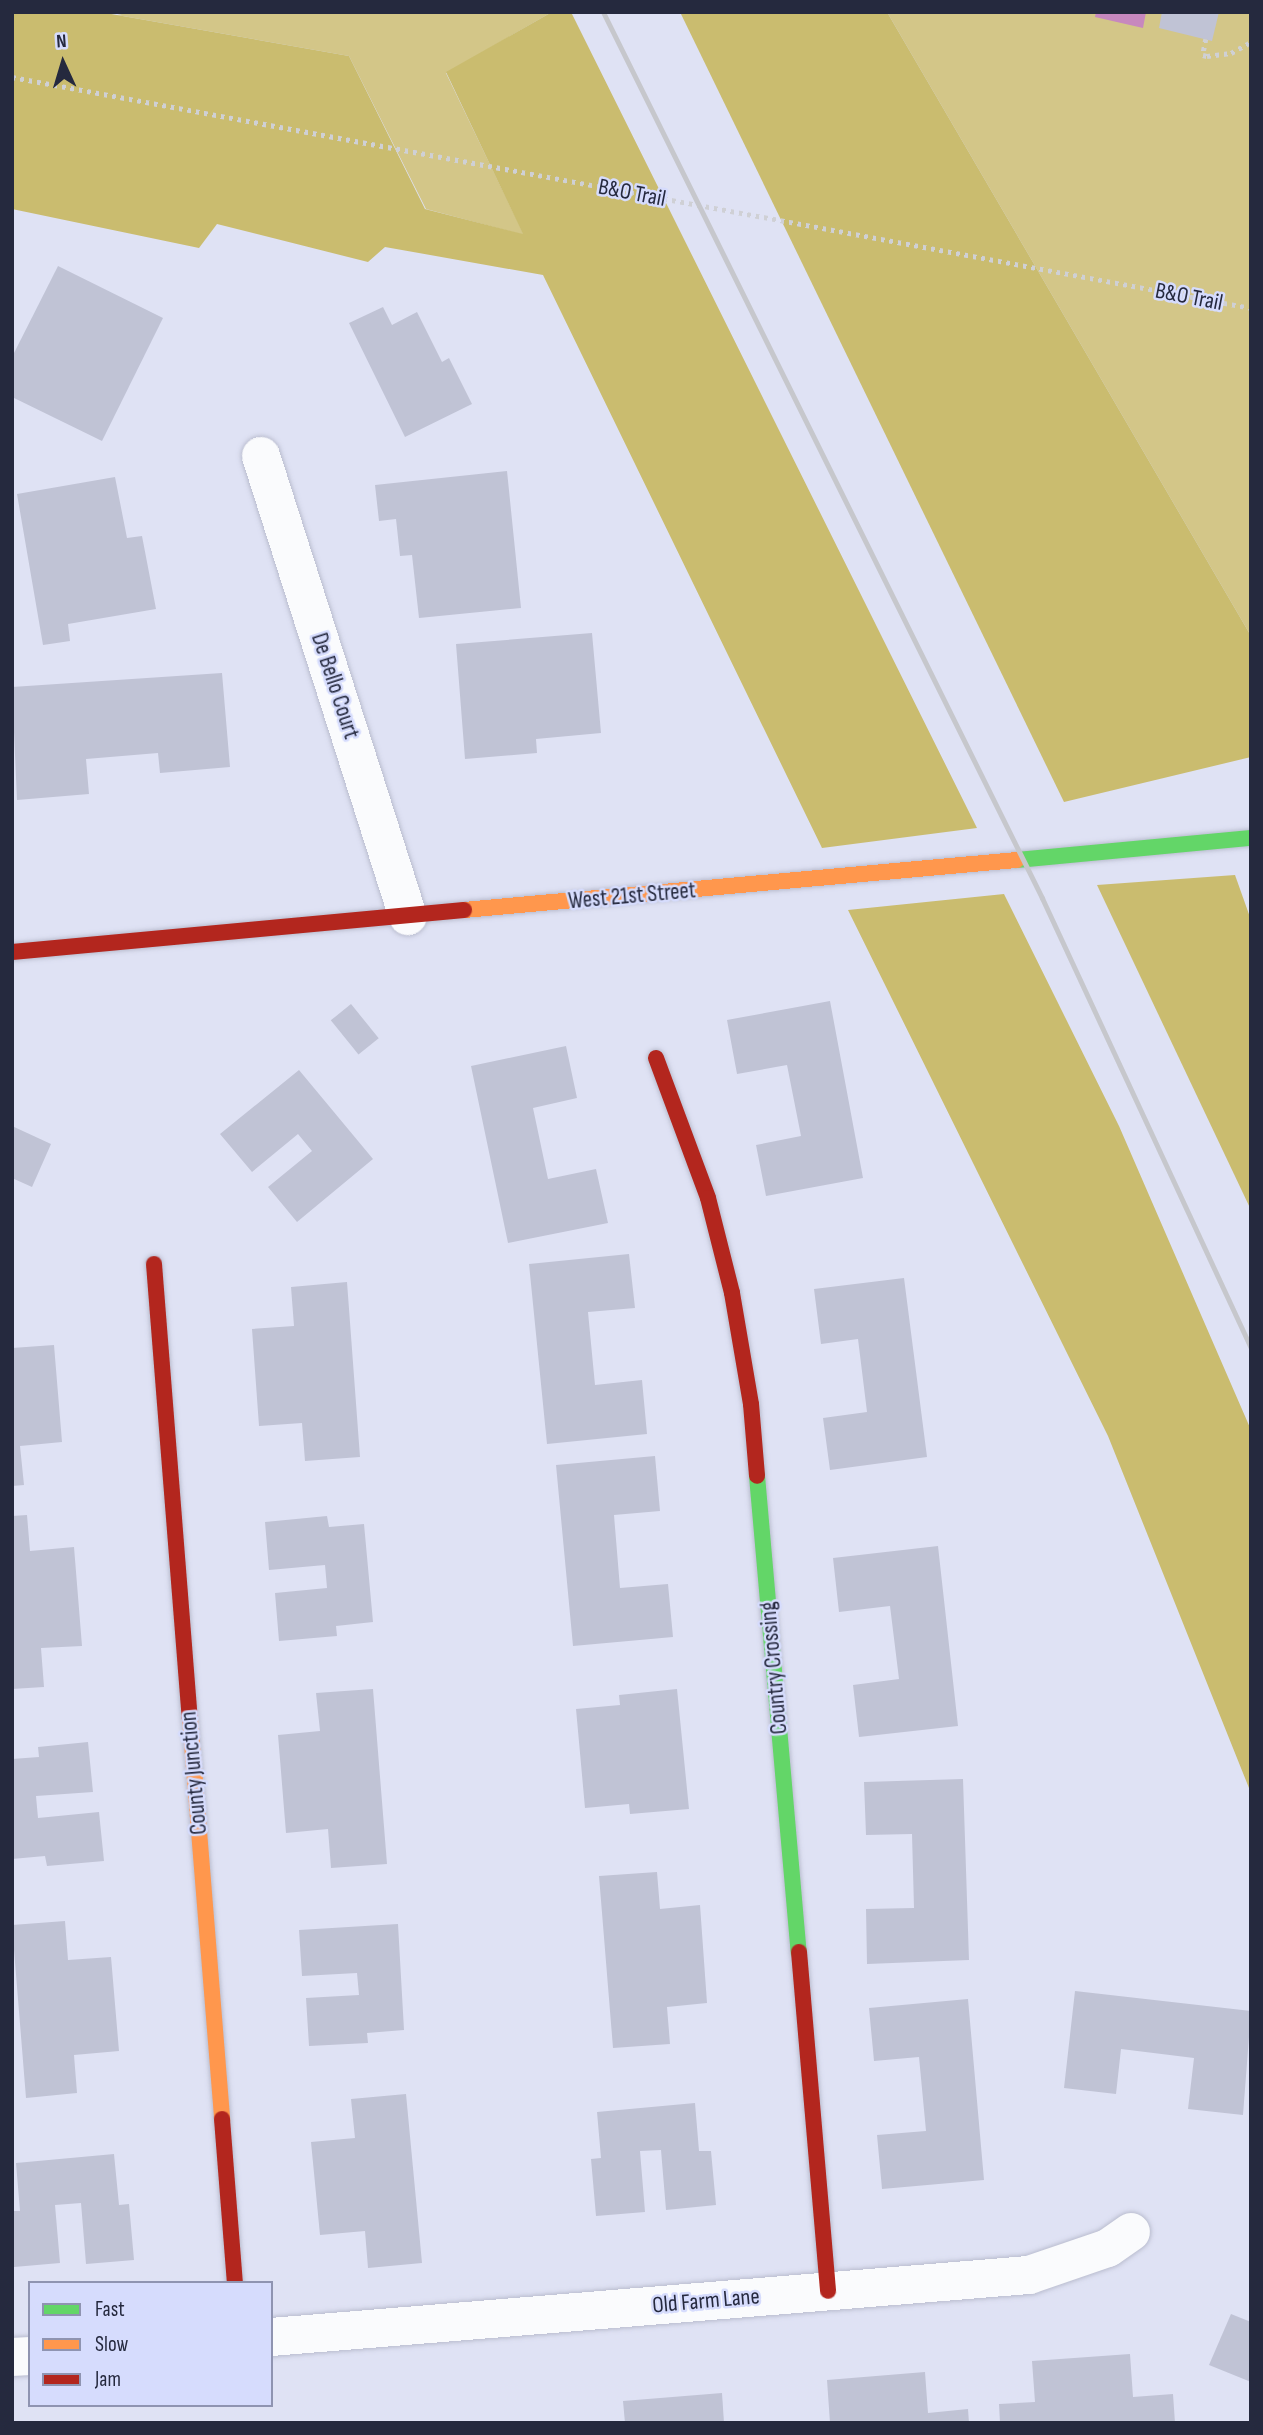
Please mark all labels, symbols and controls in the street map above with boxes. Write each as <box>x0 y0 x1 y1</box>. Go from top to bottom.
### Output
north arrow <box>28 28 98 98</box>
text: N <box>56 30 67 53</box>
street label: B&O Trail <box>596 173 668 213</box>
street label: B&O Trail <box>1153 277 1225 317</box>
street label: De Bello Court <box>305 630 365 742</box>
street label: West 21st Street <box>567 877 697 915</box>
street label: Country Crossing <box>754 1601 794 1735</box>
street label: County Junction <box>175 1710 213 1836</box>
legend <box>28 2281 273 2407</box>
street label: Old Farm Lane <box>651 2283 761 2319</box>
text: Fast <box>95 2297 125 2322</box>
text: Slow <box>95 2332 128 2357</box>
text: Jam <box>95 2367 121 2392</box>

